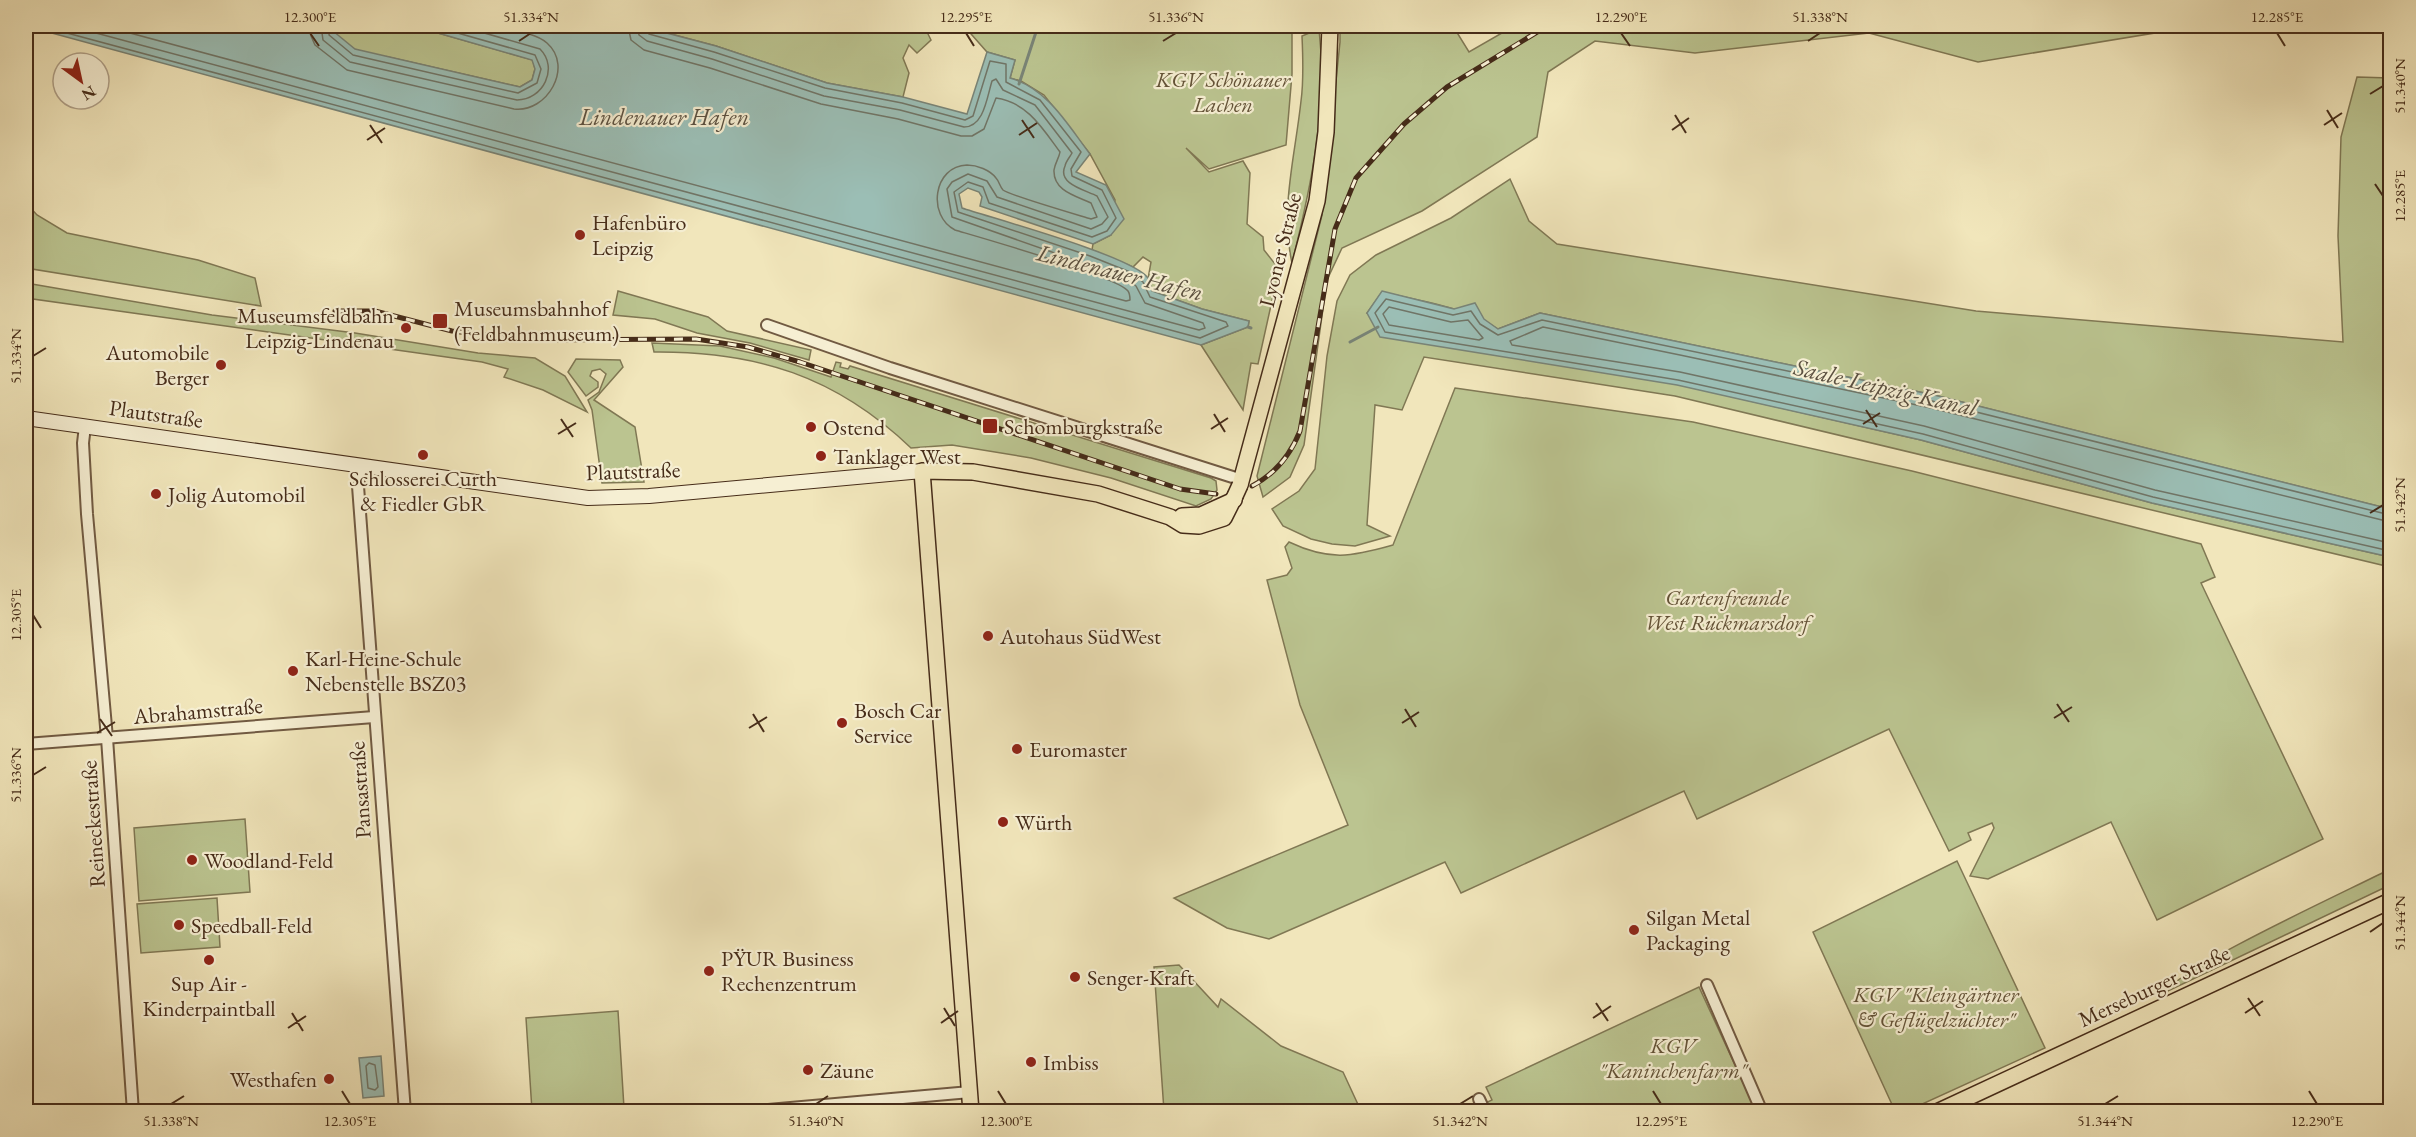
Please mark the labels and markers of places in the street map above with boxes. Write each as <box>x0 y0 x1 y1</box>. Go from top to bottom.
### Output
place label: Hafenbüro Leipzig <box>592 208 687 262</box>
marker: Hafenbüro Leipzig <box>573 228 587 242</box>
place label: Museumsbahnhof (Feldbahnmuseum) <box>454 294 619 348</box>
place label: Museumsfeldbahn Leipzig-Lindenau <box>237 301 394 355</box>
marker: Museumsbahnhof (Feldbahnmuseum) <box>431 312 449 330</box>
marker: Museumsfeldbahn Leipzig-Lindenau <box>399 321 413 335</box>
place label: Automobile Berger <box>105 338 210 392</box>
marker: Automobile Berger <box>214 358 228 372</box>
place label: Schomburgkstraße <box>1004 412 1163 441</box>
place label: Ostend <box>823 413 886 442</box>
marker: Schomburgkstraße <box>981 417 999 435</box>
marker: Ostend <box>804 420 818 434</box>
place label: Tanklager West <box>833 442 961 471</box>
marker: Schlosserei Curth & Fiedler GbR <box>416 448 430 462</box>
marker: Tanklager West <box>814 449 828 463</box>
place label: Schlosserei Curth & Fiedler GbR <box>349 464 497 518</box>
place label: Jolig Automobil <box>166 480 305 509</box>
marker: Jolig Automobil <box>149 487 163 501</box>
place label: Autohaus SüdWest <box>999 622 1161 651</box>
marker: Autohaus SüdWest <box>981 629 995 643</box>
place label: Karl-Heine-Schule Nebenstelle BSZ03 <box>305 644 466 698</box>
marker: Karl-Heine-Schule Nebenstelle BSZ03 <box>286 664 300 678</box>
place label: Bosch Car Service <box>854 696 942 750</box>
marker: Bosch Car Service <box>835 716 849 730</box>
place label: Euromaster <box>1029 735 1128 764</box>
marker: Euromaster <box>1010 742 1024 756</box>
place label: Würth <box>1015 808 1072 837</box>
marker: Würth <box>996 815 1010 829</box>
place label: Woodland-Feld <box>204 846 334 875</box>
marker: Woodland-Feld <box>185 853 199 867</box>
place label: Silgan Metal Packaging <box>1646 903 1750 957</box>
place label: Speedball-Feld <box>191 911 313 940</box>
marker: Speedball-Feld <box>172 918 186 932</box>
marker: Silgan Metal Packaging <box>1627 923 1641 937</box>
place label: PŸUR Business Rechenzentrum <box>721 944 857 998</box>
marker: Sup Air - Kinderpaintball <box>202 953 216 967</box>
place label: Senger-Kraft <box>1087 963 1194 992</box>
marker: PŸUR Business Rechenzentrum <box>702 964 716 978</box>
place label: Sup Air - Kinderpaintball <box>143 969 275 1023</box>
marker: Senger-Kraft <box>1068 970 1082 984</box>
place label: Imbiss <box>1043 1048 1099 1077</box>
marker: Imbiss <box>1024 1055 1038 1069</box>
place label: Zäune <box>820 1056 874 1085</box>
marker: Zäune <box>801 1063 815 1077</box>
place label: Westhafen <box>230 1065 317 1094</box>
marker: Westhafen <box>322 1072 336 1086</box>

